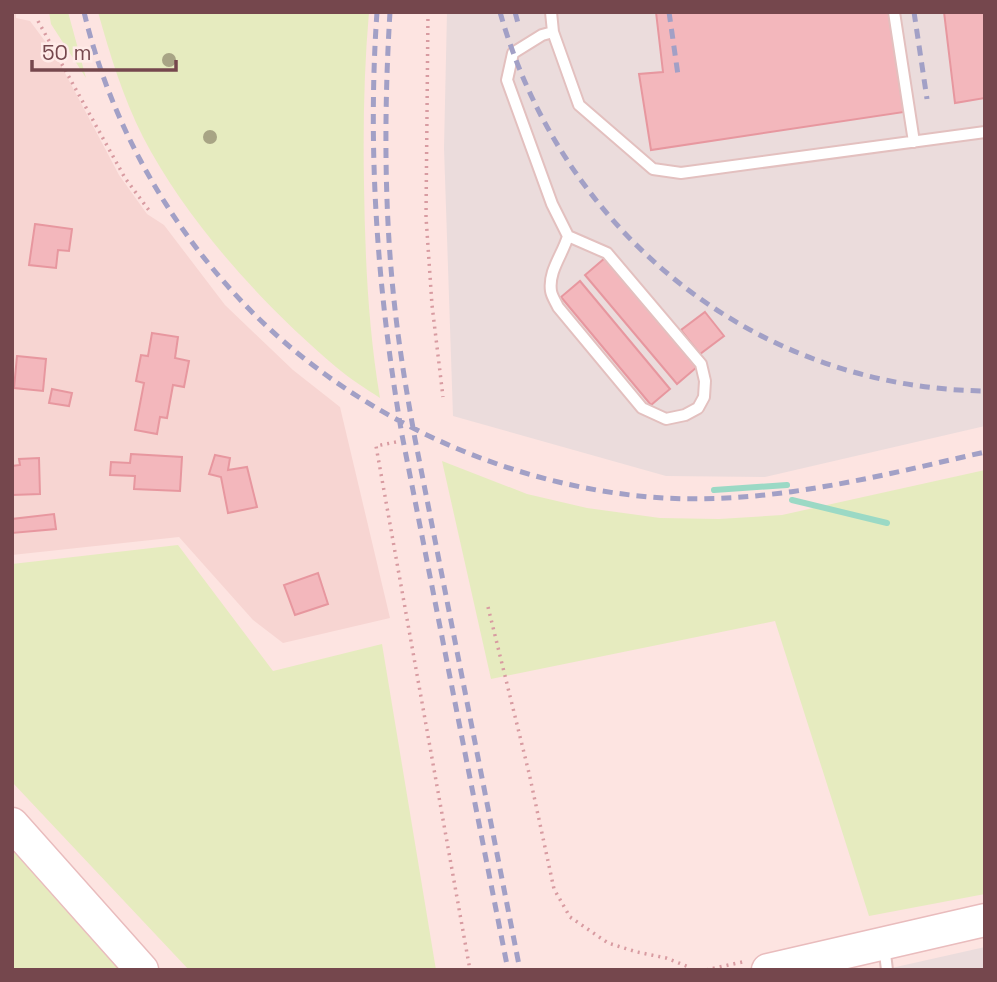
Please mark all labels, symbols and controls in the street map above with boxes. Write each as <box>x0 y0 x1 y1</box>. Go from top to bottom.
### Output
scale bar <box>32 28 175 72</box>
text: 50 m <box>42 39 92 66</box>

